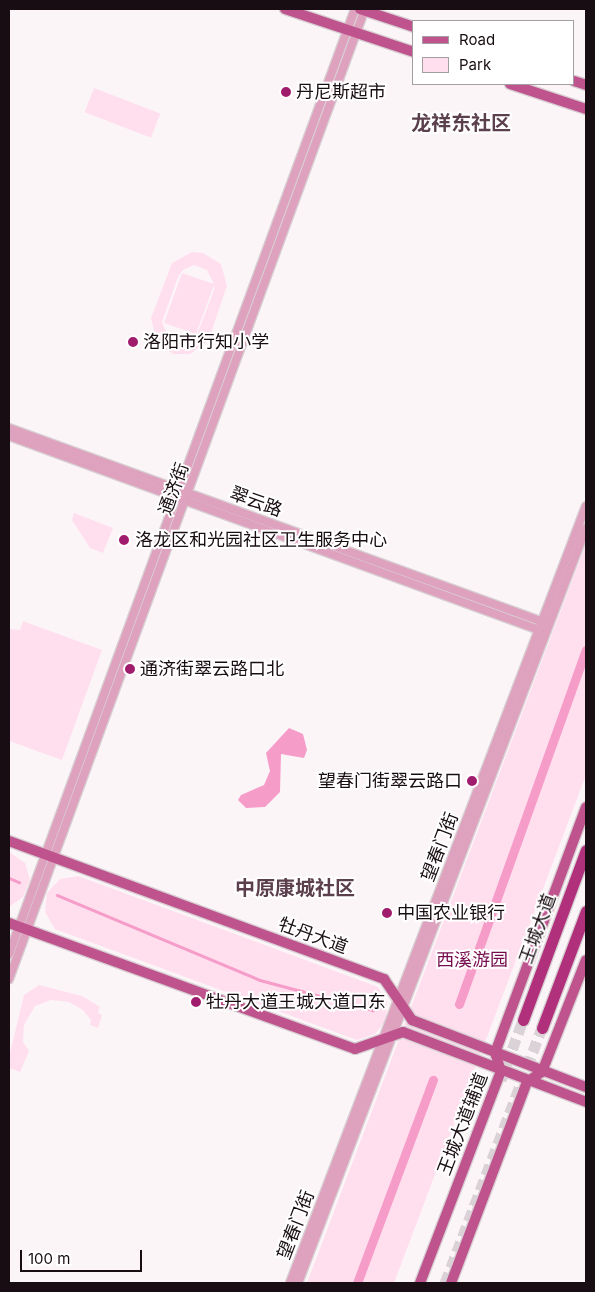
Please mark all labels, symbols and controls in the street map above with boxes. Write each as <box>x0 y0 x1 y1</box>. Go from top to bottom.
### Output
legend <box>412 20 575 85</box>
text: Road <box>459 30 495 49</box>
text: Park <box>459 55 491 74</box>
place label: 丹尼斯超市 <box>296 81 386 103</box>
marker: 丹尼斯超市 <box>280 86 292 98</box>
district label: 龙祥东社区 <box>411 111 511 135</box>
place label: 洛阳市行知小学 <box>143 331 269 353</box>
marker: 洛阳市行知小学 <box>127 336 139 348</box>
street label: 通济街 <box>155 460 193 518</box>
street label: 翠云路 <box>227 483 285 521</box>
place label: 洛龙区和光园社区卫生服务中心 <box>135 529 387 551</box>
marker: 洛龙区和光园社区卫生服务中心 <box>117 533 131 547</box>
place label: 通济街翠云路口北 <box>140 658 284 680</box>
marker: 通济街翠云路口北 <box>124 663 136 675</box>
place label: 望春门街翠云路口 <box>318 770 462 792</box>
marker: 望春门街翠云路口 <box>466 775 478 787</box>
street label: 望春门街 <box>417 810 463 884</box>
district label: 中原康城社区 <box>235 876 355 900</box>
street label: 王城大道 <box>516 891 560 967</box>
place label: 中国农业银行 <box>397 902 505 924</box>
marker: 中国农业银行 <box>381 907 393 919</box>
street label: 牡丹大道 <box>275 914 351 958</box>
park label: 西溪游园 <box>436 949 508 971</box>
place label: 牡丹大道王城大道口东 <box>206 991 386 1013</box>
marker: 牡丹大道王城大道口东 <box>190 996 202 1008</box>
street label: 王城大道辅道 <box>434 1070 492 1178</box>
street label: 望春门街 <box>273 1188 319 1262</box>
scale bar <box>22 1240 145 1272</box>
text: 100 m <box>28 1249 70 1268</box>

